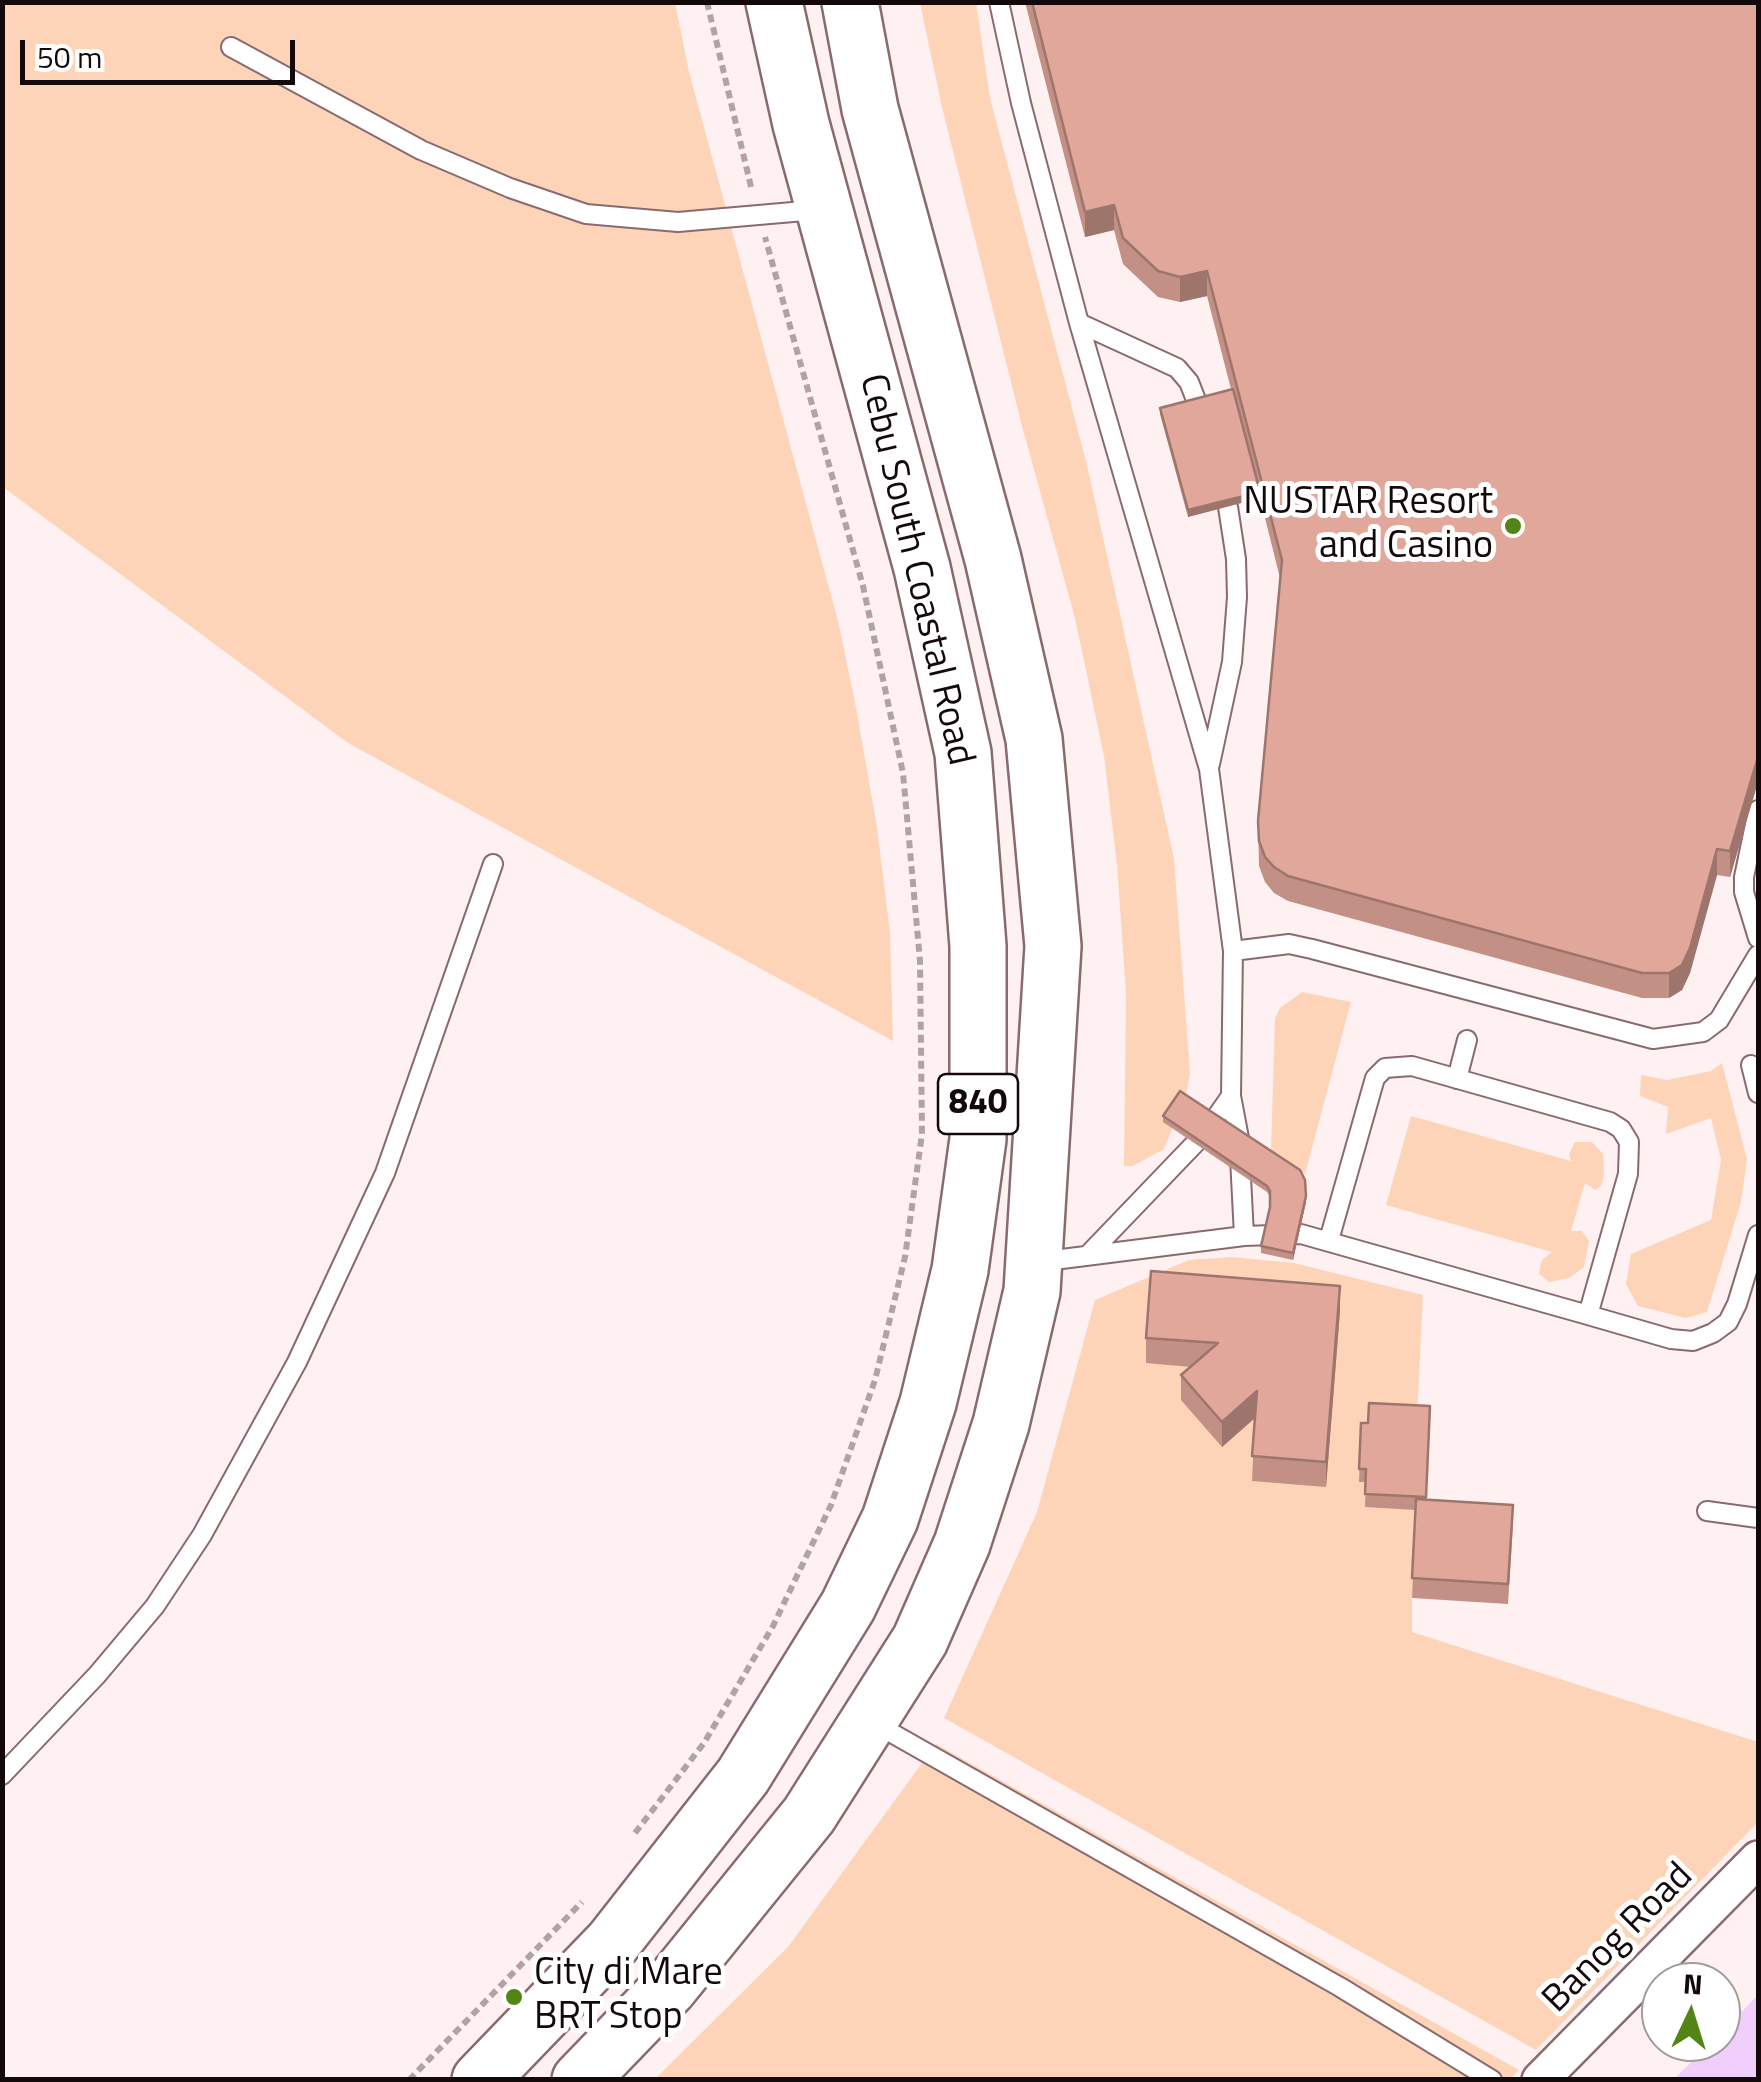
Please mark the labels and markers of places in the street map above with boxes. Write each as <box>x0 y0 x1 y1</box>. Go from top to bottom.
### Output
place label: NUSTAR Resort and Casino <box>1243 481 1493 570</box>
marker: NUSTAR Resort and Casino <box>1502 515 1524 537</box>
place label: City di Mare BRT Stop <box>534 1952 723 2042</box>
marker: City di Mare BRT Stop <box>503 1986 525 2008</box>

